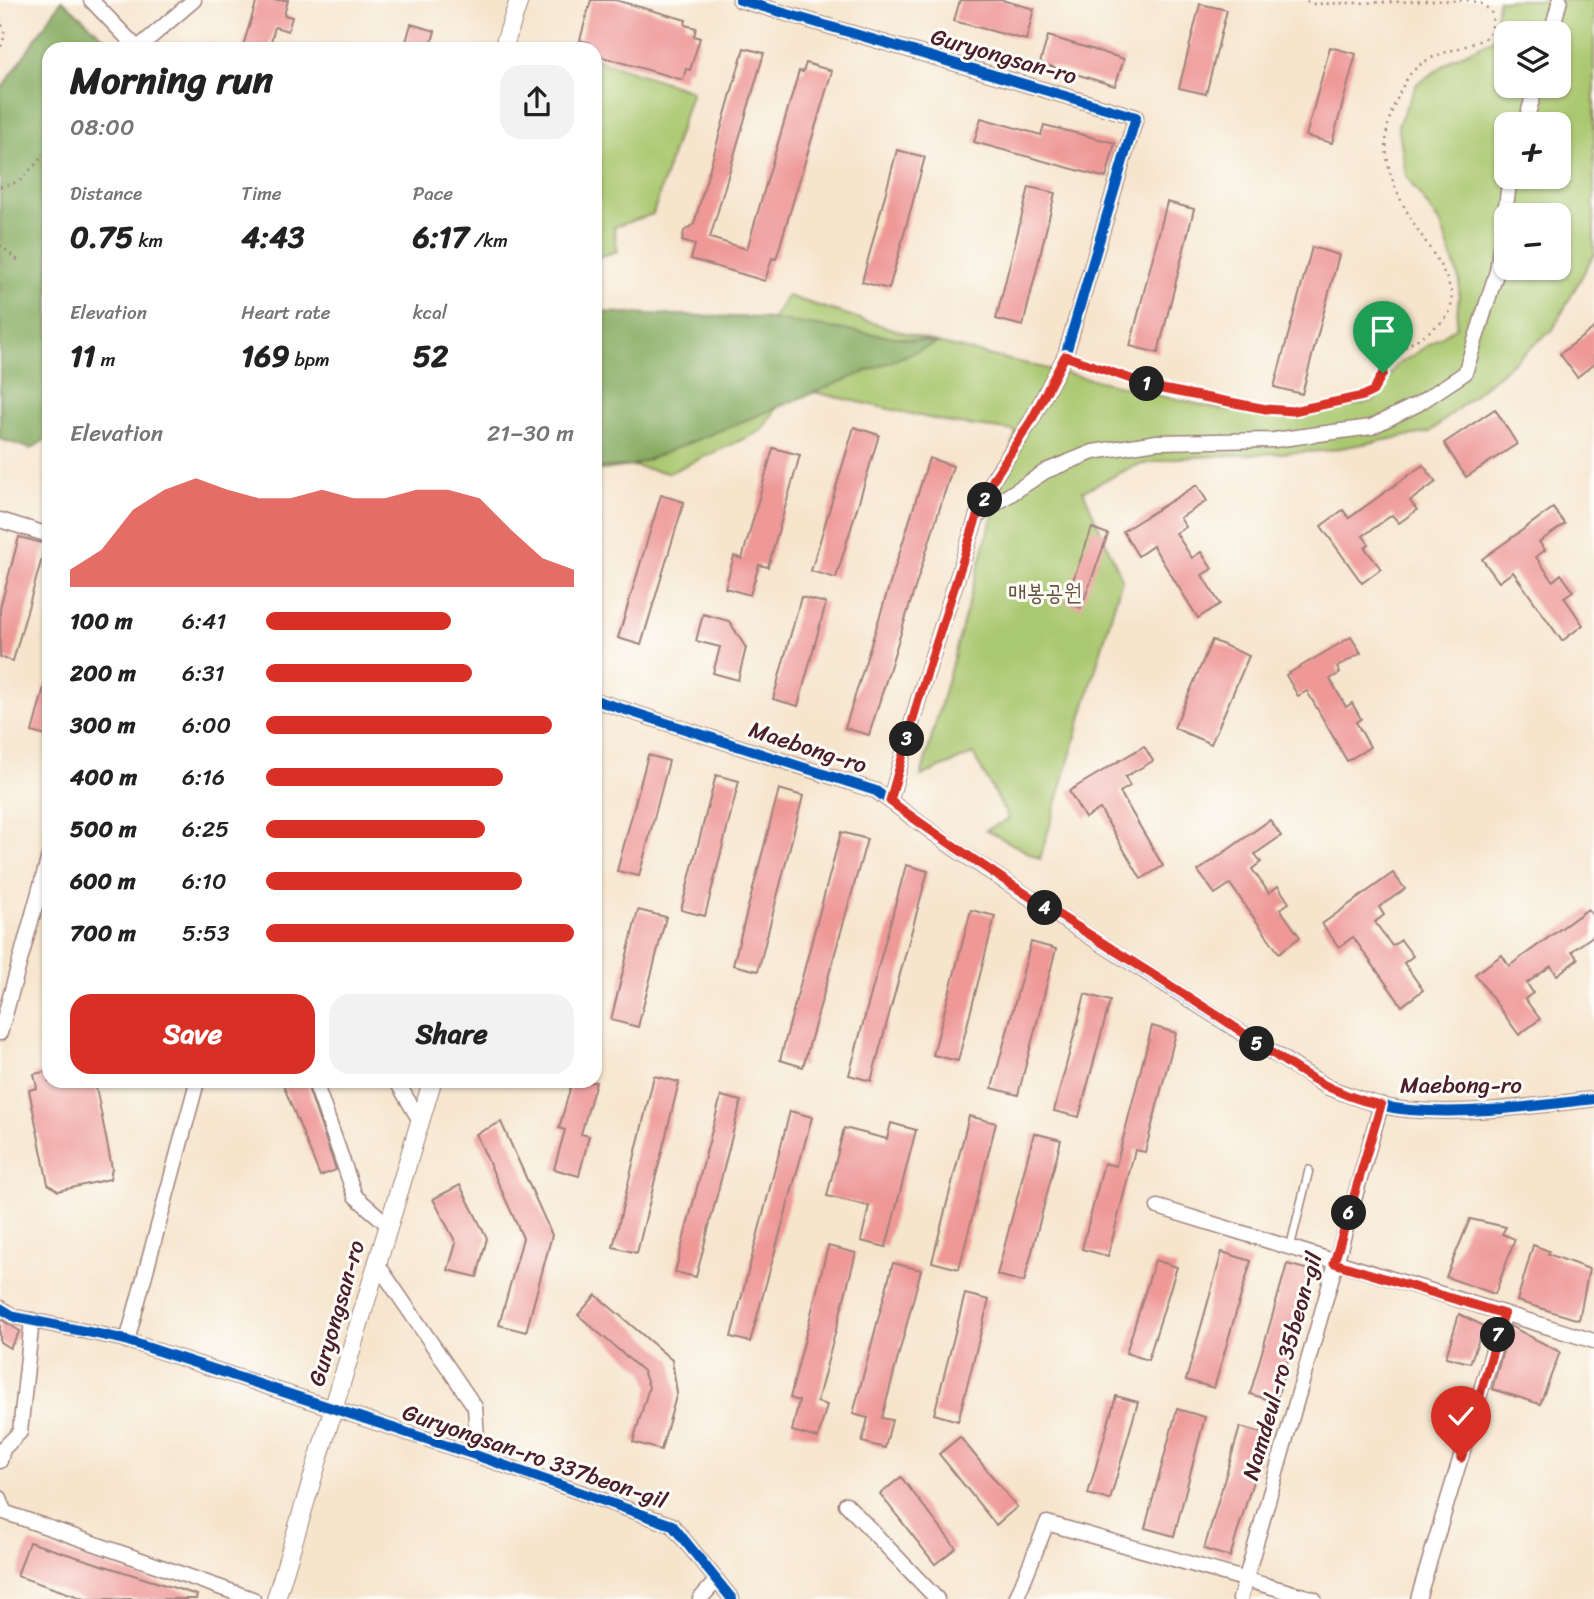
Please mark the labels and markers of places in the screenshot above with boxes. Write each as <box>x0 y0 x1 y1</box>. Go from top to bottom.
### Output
pin <box>1353 301 1413 373</box>
pin: 1 <box>1130 366 1164 402</box>
pin: 2 <box>968 482 1002 518</box>
pin: 3 <box>890 722 925 756</box>
pin: 4 <box>1028 890 1062 926</box>
pin: 5 <box>1240 1026 1274 1062</box>
pin: 6 <box>1332 1196 1366 1230</box>
pin: 7 <box>1480 1318 1516 1352</box>
pin <box>1431 1386 1491 1458</box>

